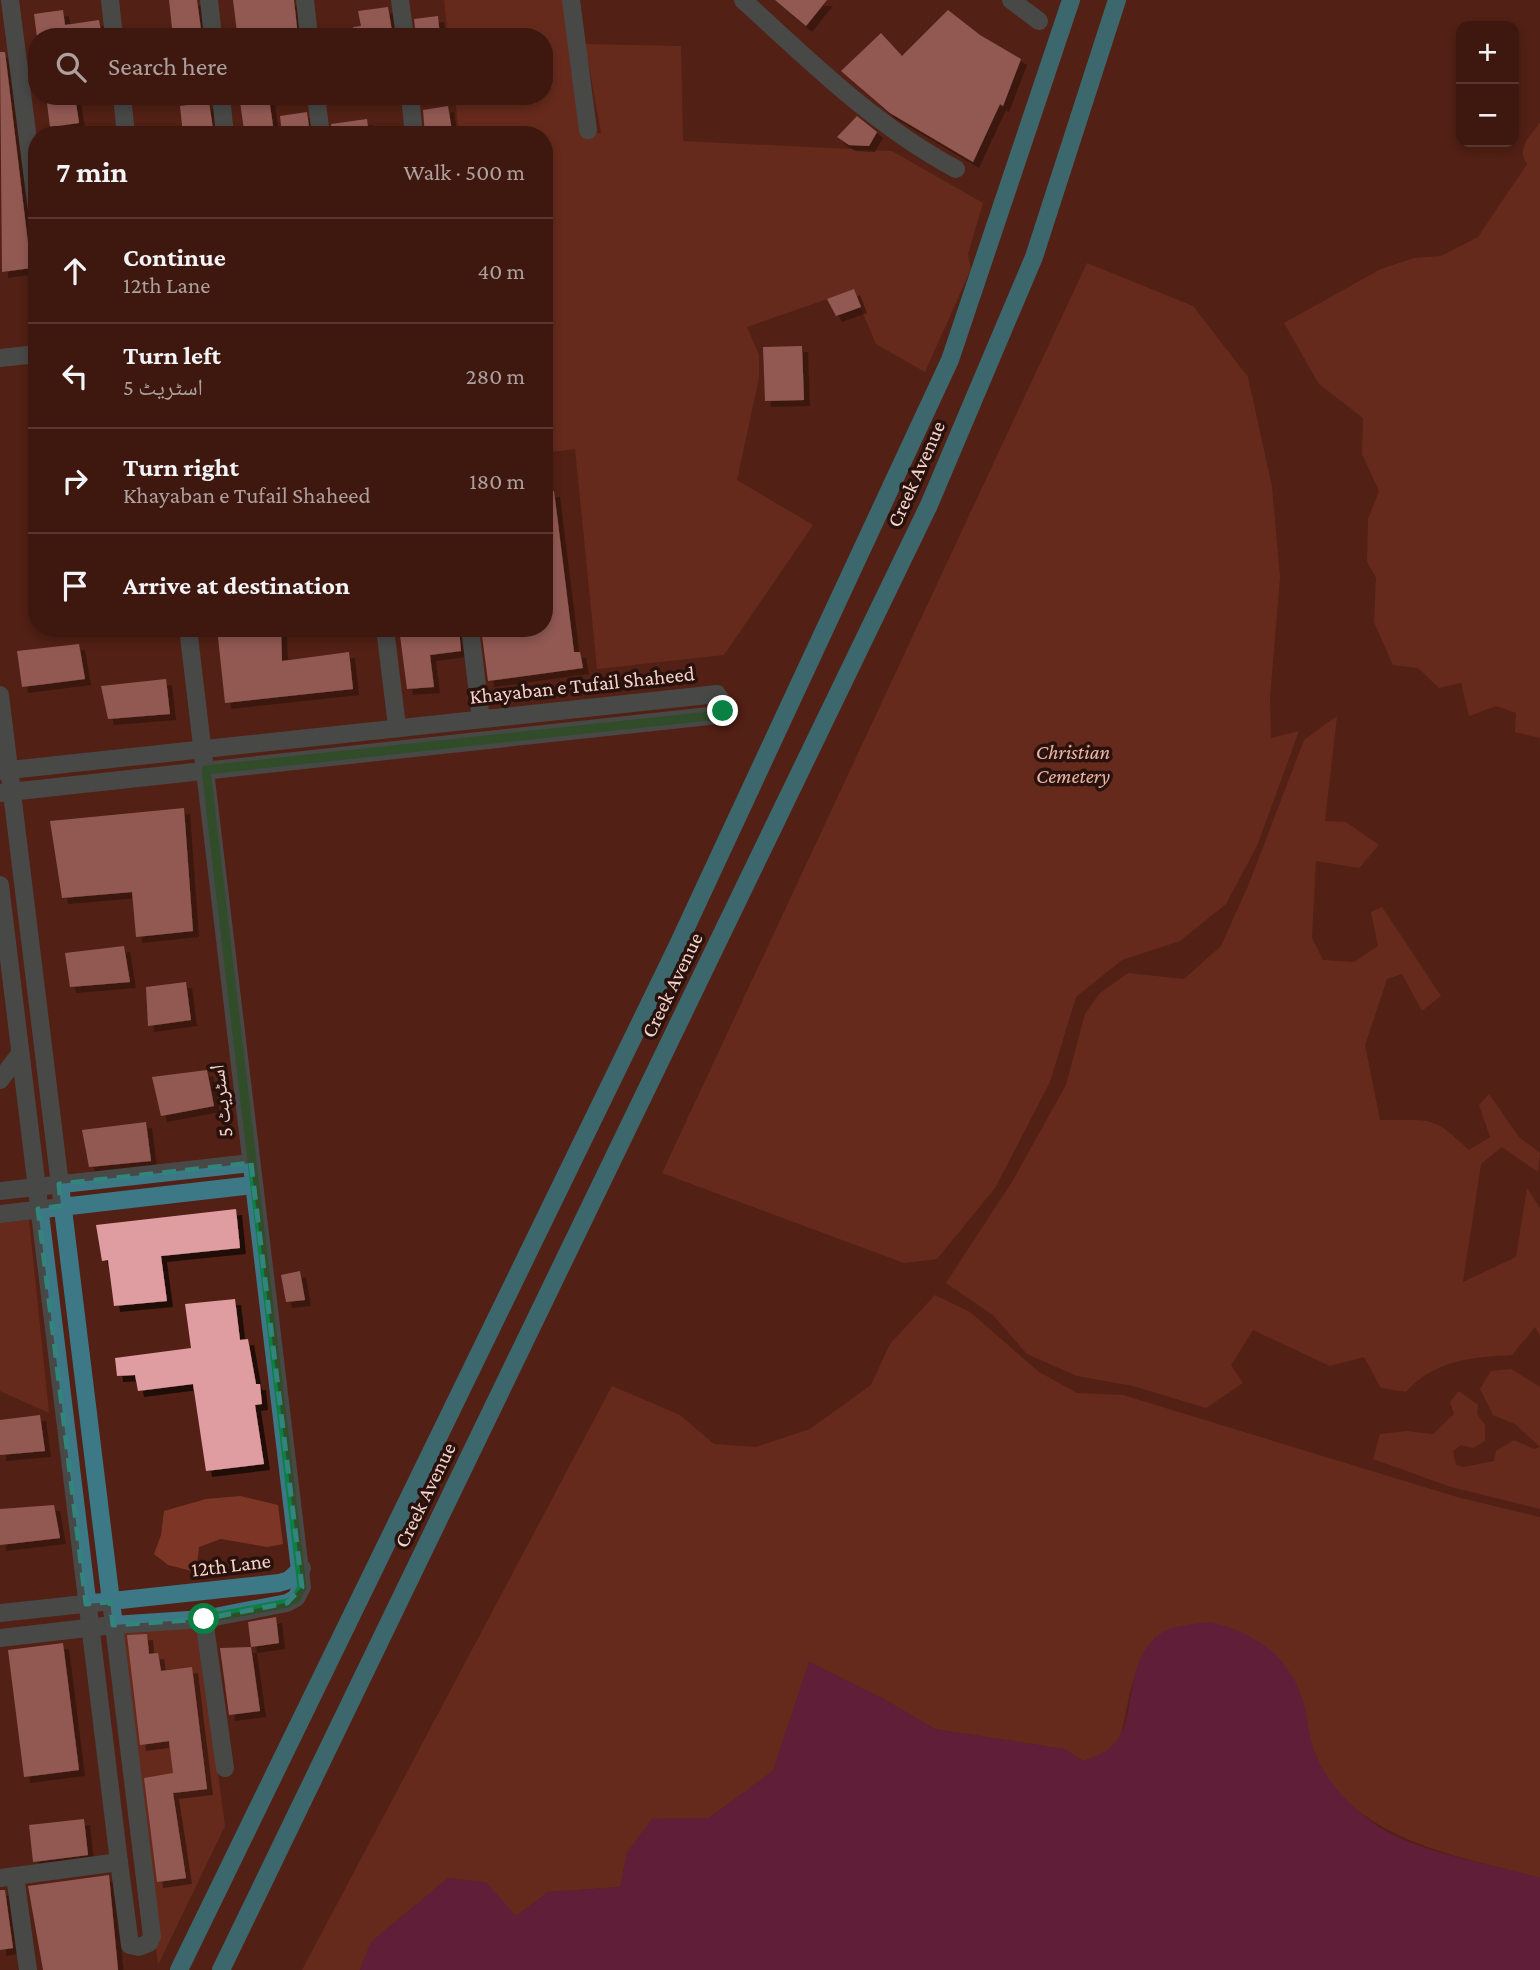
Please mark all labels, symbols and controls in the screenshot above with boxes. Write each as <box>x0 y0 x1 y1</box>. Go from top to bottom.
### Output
map controls <box>1456 21 1519 147</box>
button: + <box>1456 21 1519 84</box>
search box <box>28 28 553 105</box>
icon: search <box>52 48 90 86</box>
text: Search here <box>108 52 227 81</box>
button: − <box>1456 84 1519 147</box>
text: 7 min <box>56 155 128 188</box>
text: Walk · 500 m <box>403 159 525 185</box>
text: Continue <box>123 243 226 272</box>
icon: ahead <box>56 252 94 290</box>
text: 40 m <box>477 258 525 284</box>
text: 12th Lane <box>123 272 210 298</box>
text: Turn left <box>123 341 221 370</box>
icon: left <box>56 357 94 395</box>
text: 280 m <box>466 363 525 389</box>
text: اسٹریٹ 5 <box>123 374 203 400</box>
street label: Creek Avenue <box>882 417 950 531</box>
text: Turn right <box>123 453 239 482</box>
icon: right <box>56 462 94 500</box>
text: 180 m <box>469 468 525 494</box>
text: Khayaban e Tufail Shaheed <box>123 482 371 508</box>
icon: arrive <box>56 567 94 605</box>
text: Arrive at destination <box>123 571 350 600</box>
street label: Khayaban e Tufail Shaheed <box>468 661 696 709</box>
route end <box>707 695 738 726</box>
park label: Christian Cemetery <box>1036 740 1110 788</box>
street label: Creek Avenue <box>636 929 708 1041</box>
street label: اسٹریٹ 5 <box>205 1063 237 1139</box>
street label: Creek Avenue <box>389 1439 461 1551</box>
street label: 12th Lane <box>190 1548 272 1582</box>
route start <box>188 1603 219 1634</box>

